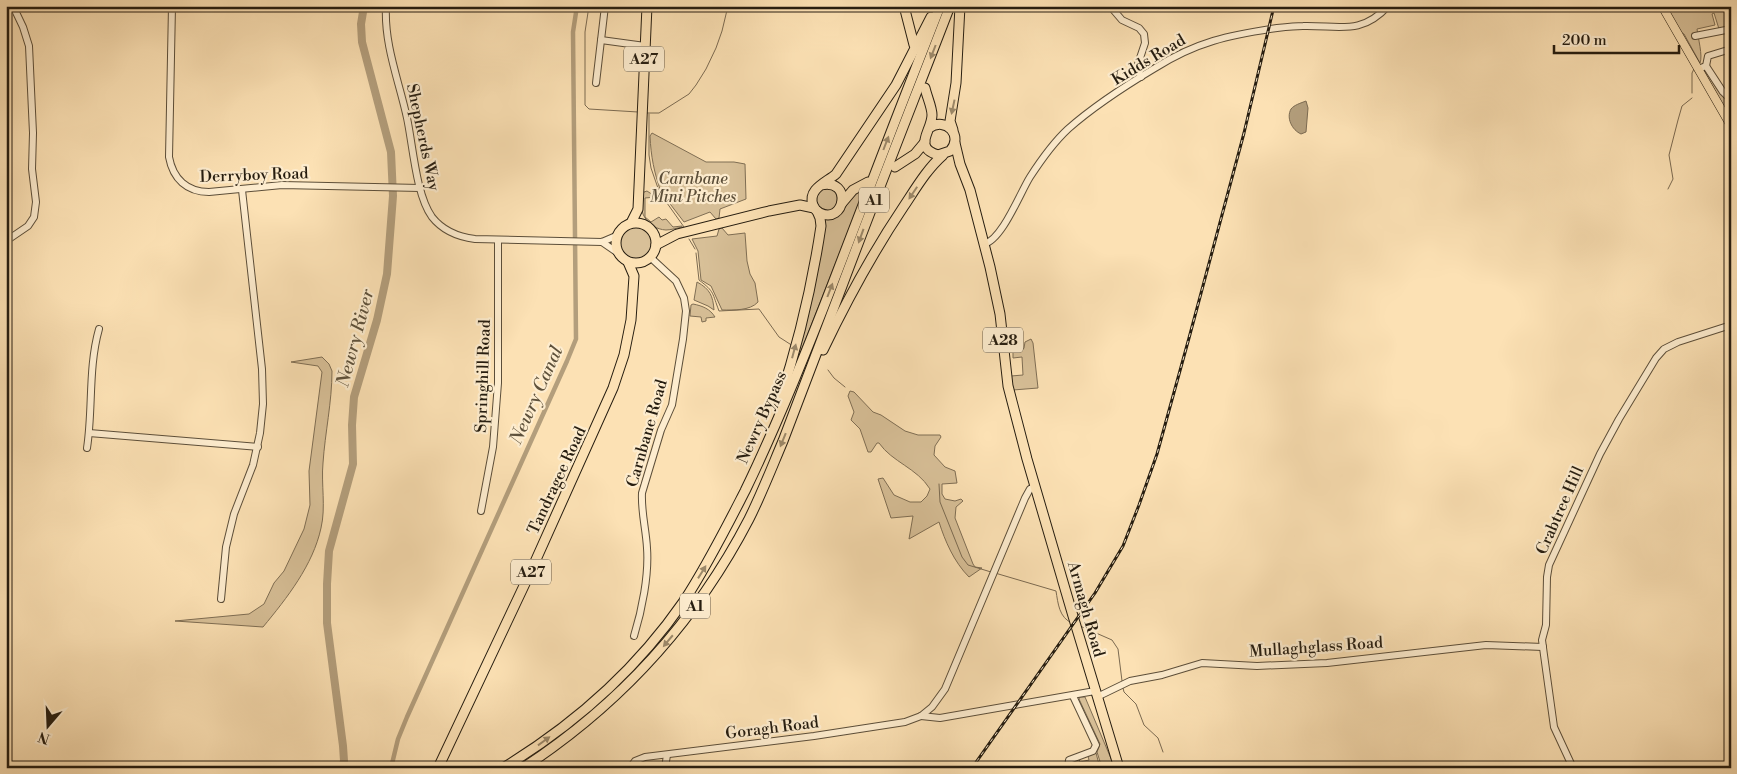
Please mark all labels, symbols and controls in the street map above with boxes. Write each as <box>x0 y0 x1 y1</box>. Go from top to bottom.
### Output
scale bar <box>1554 22 1680 54</box>
street label: Kidds Road <box>1108 30 1189 90</box>
text: 200 m <box>1562 31 1607 50</box>
one-way arrow <box>928 45 936 59</box>
road number: A27 <box>624 46 664 72</box>
street label: Shepherds Way <box>402 82 444 193</box>
one-way arrow <box>949 99 957 115</box>
one-way arrow <box>883 136 890 151</box>
street label: Derryboy Road <box>199 163 309 187</box>
park label: Carnbane Mini Pitches <box>650 169 736 207</box>
one-way arrow <box>908 186 918 199</box>
road number: A1 <box>859 188 889 212</box>
one-way arrow <box>857 229 865 244</box>
one-way arrow <box>826 282 834 297</box>
water label: Newry River <box>331 286 380 390</box>
street label: Springhill Road <box>471 319 495 433</box>
road number: A28 <box>983 328 1023 352</box>
water label: Newry Canal <box>504 342 568 449</box>
one-way arrow <box>791 344 799 359</box>
street label: Newry Bypass <box>733 368 791 467</box>
street label: Carnbane Road <box>622 377 672 489</box>
street label: Tandragee Road <box>523 423 591 538</box>
one-way arrow <box>778 433 786 447</box>
street label: Crabtree Hill <box>1532 463 1588 558</box>
street label: Armagh Road <box>1063 558 1109 659</box>
road number: A27 <box>511 560 551 584</box>
one-way arrow <box>697 566 706 579</box>
road number: A1 <box>680 594 710 618</box>
street label: Mullaghglass Road <box>1248 632 1384 662</box>
one-way arrow <box>662 634 673 647</box>
north arrow <box>22 702 72 752</box>
street label: Goragh Road <box>724 712 820 744</box>
text: N <box>36 727 52 748</box>
one-way arrow <box>537 736 551 746</box>

